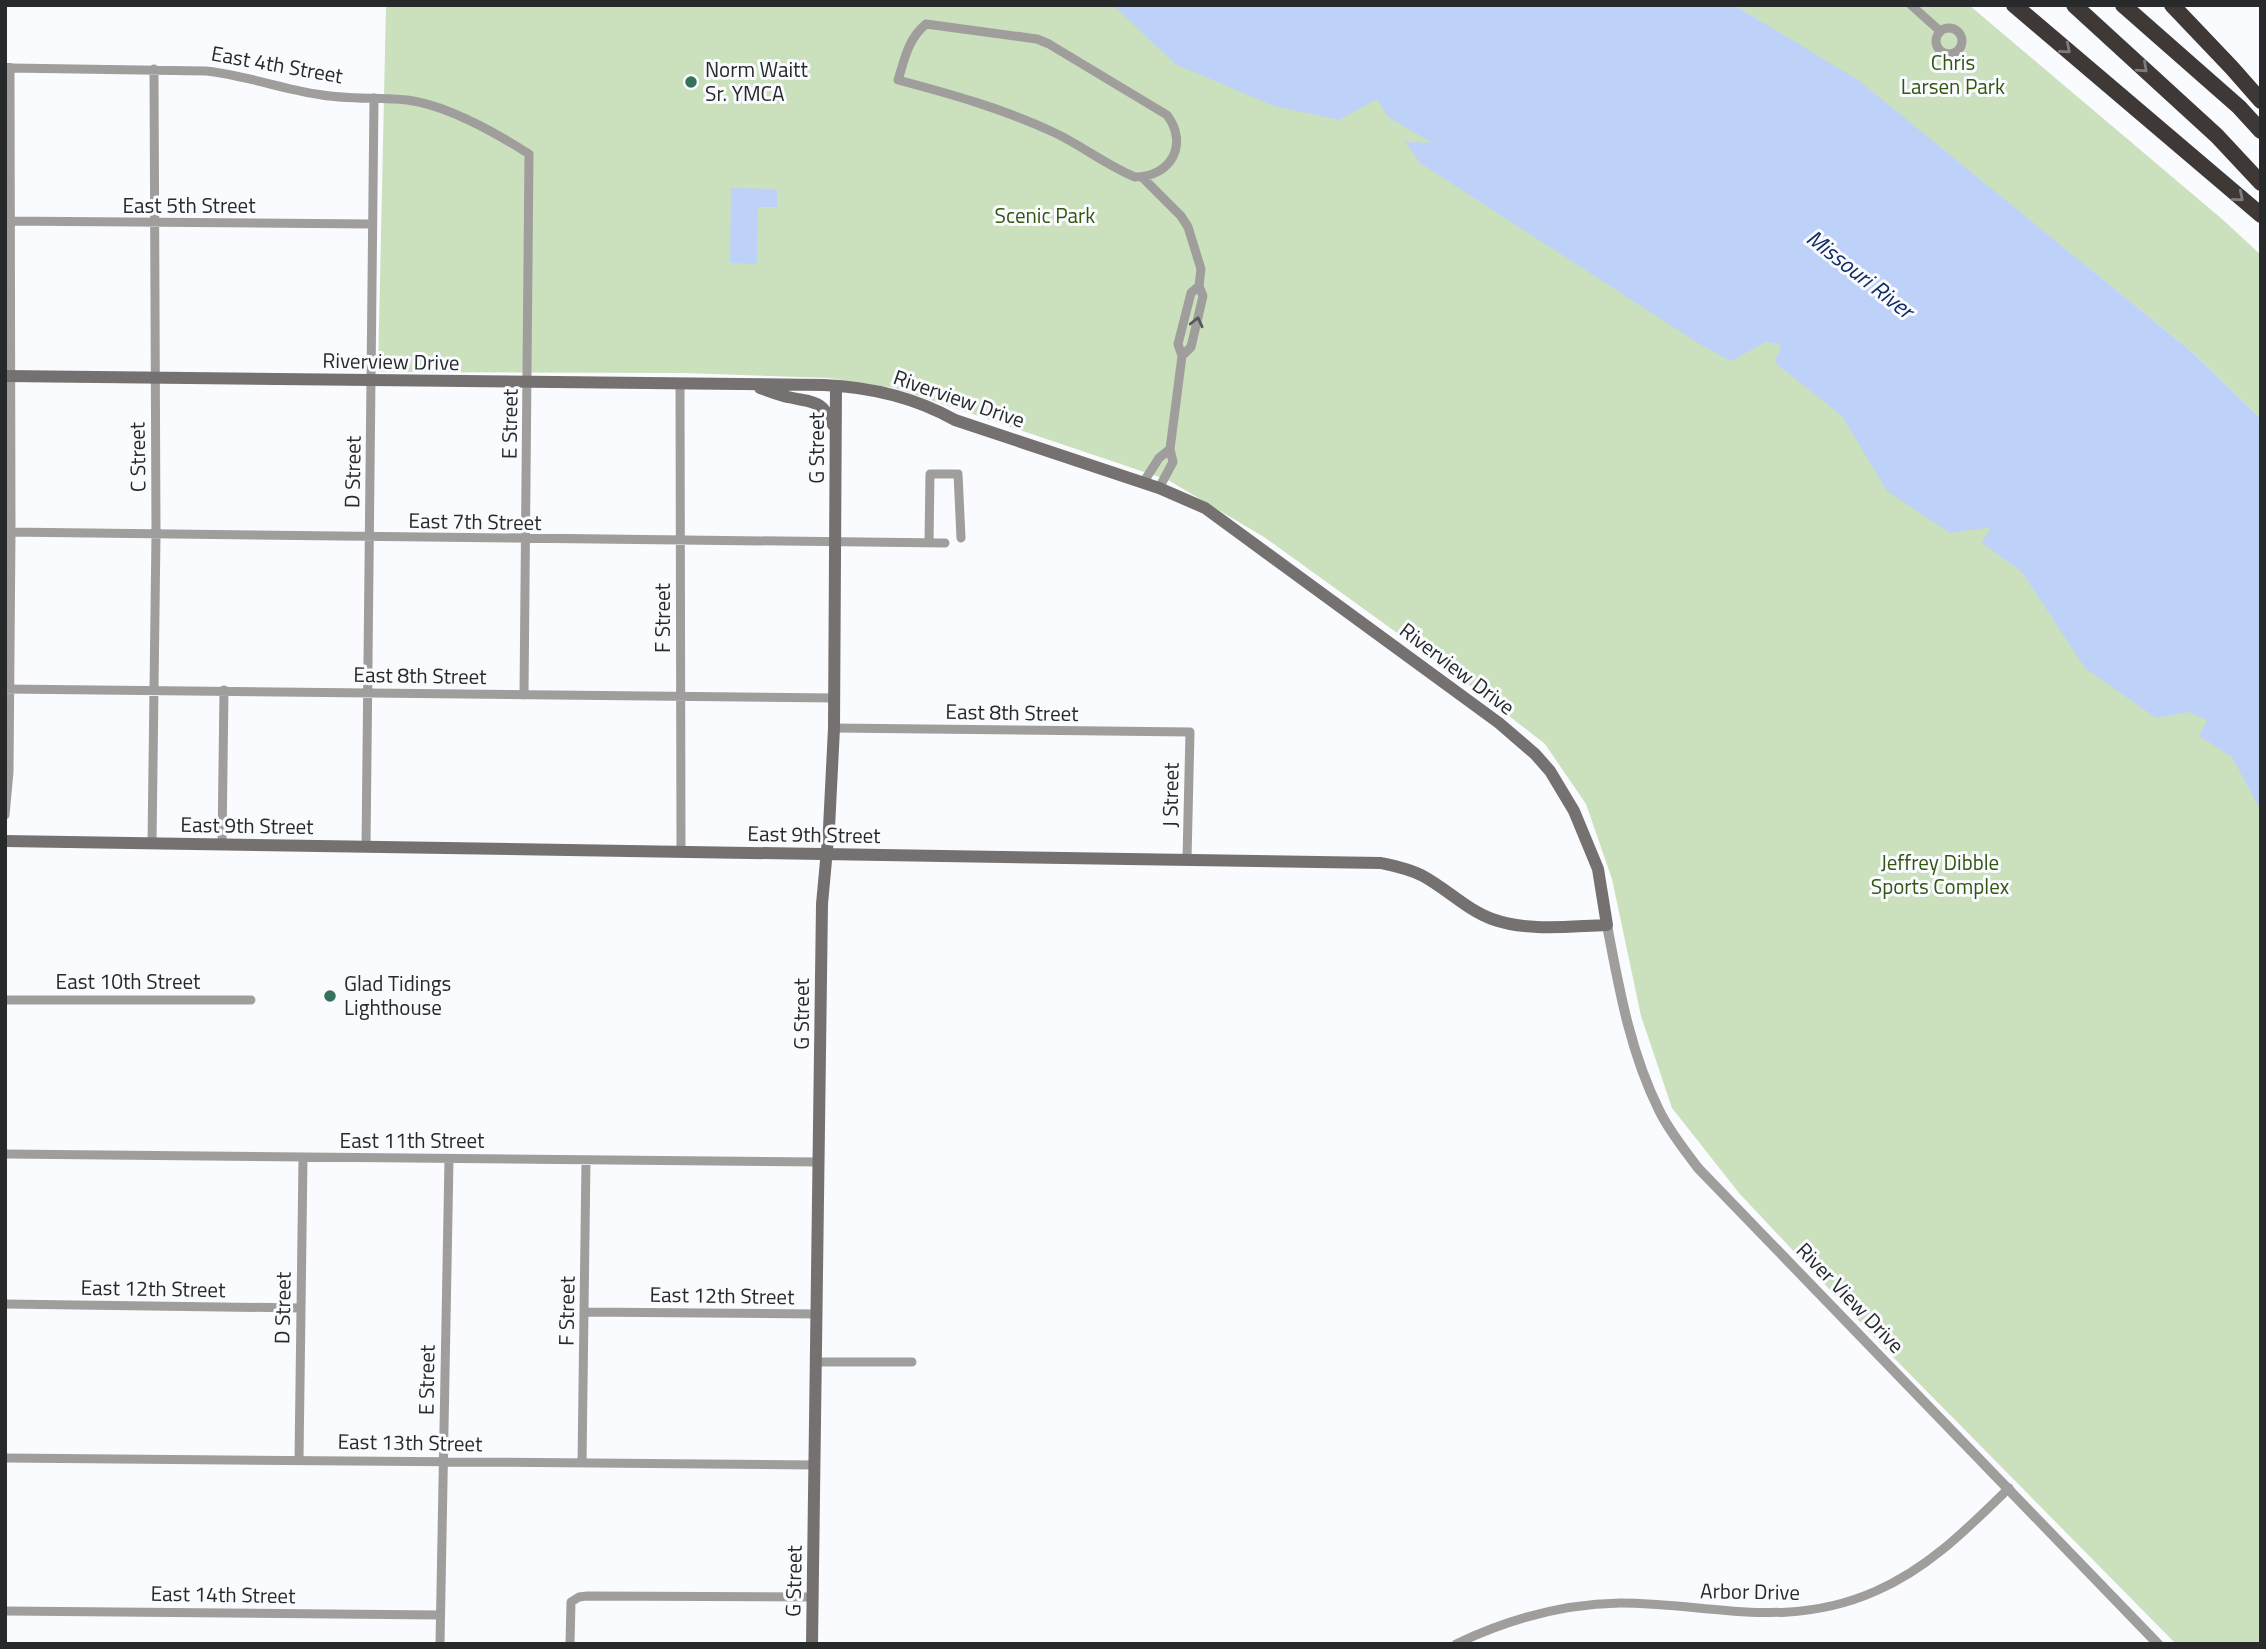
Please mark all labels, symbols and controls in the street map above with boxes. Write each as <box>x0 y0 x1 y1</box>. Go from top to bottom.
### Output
street label: East 4th Street <box>209 37 346 91</box>
one-way arrow <box>2057 41 2070 53</box>
park label: Chris Larsen Park <box>1901 46 2005 102</box>
place label: Norm Waitt Sr. YMCA <box>705 53 808 109</box>
one-way arrow <box>2135 59 2148 72</box>
marker: Norm Waitt Sr. YMCA <box>683 74 699 90</box>
street label: East 5th Street <box>122 189 256 221</box>
one-way arrow <box>2231 189 2244 201</box>
park label: Scenic Park <box>995 199 1095 231</box>
water label: Missouri River <box>1799 220 1924 328</box>
one-way arrow <box>1189 316 1203 328</box>
street label: Riverview Drive <box>322 344 460 378</box>
street label: Riverview Drive <box>889 361 1029 435</box>
street label: E Street <box>492 388 526 459</box>
street label: G Street <box>800 412 832 484</box>
street label: C Street <box>120 421 154 492</box>
street label: D Street <box>335 435 369 508</box>
street label: East 7th Street <box>408 504 542 538</box>
street label: F Street <box>646 582 678 653</box>
street label: Riverview Drive <box>1393 614 1522 722</box>
street label: East 8th Street <box>353 658 487 692</box>
street label: East 8th Street <box>945 695 1079 729</box>
street label: J Street <box>1153 762 1187 828</box>
street label: East 9th Street <box>180 808 314 842</box>
street label: East 9th Street <box>747 817 881 851</box>
park label: Jeffrey Dibble Sports Complex <box>1871 846 2010 902</box>
street label: East 10th Street <box>56 965 201 997</box>
place label: Glad Tidings Lighthouse <box>344 967 451 1023</box>
street label: G Street <box>785 978 817 1050</box>
marker: Glad Tidings Lighthouse <box>322 988 338 1004</box>
street label: East 11th Street <box>340 1124 485 1156</box>
street label: River View Drive <box>1789 1234 1912 1360</box>
street label: East 12th Street <box>80 1271 226 1305</box>
street label: D Street <box>265 1271 299 1344</box>
street label: F Street <box>549 1275 583 1346</box>
street label: East 12th Street <box>649 1278 795 1312</box>
street label: E Street <box>409 1344 443 1415</box>
street label: East 13th Street <box>337 1425 483 1459</box>
street label: G Street <box>776 1544 810 1617</box>
street label: Arbor Drive <box>1700 1574 1800 1608</box>
street label: East 14th Street <box>150 1577 296 1611</box>

